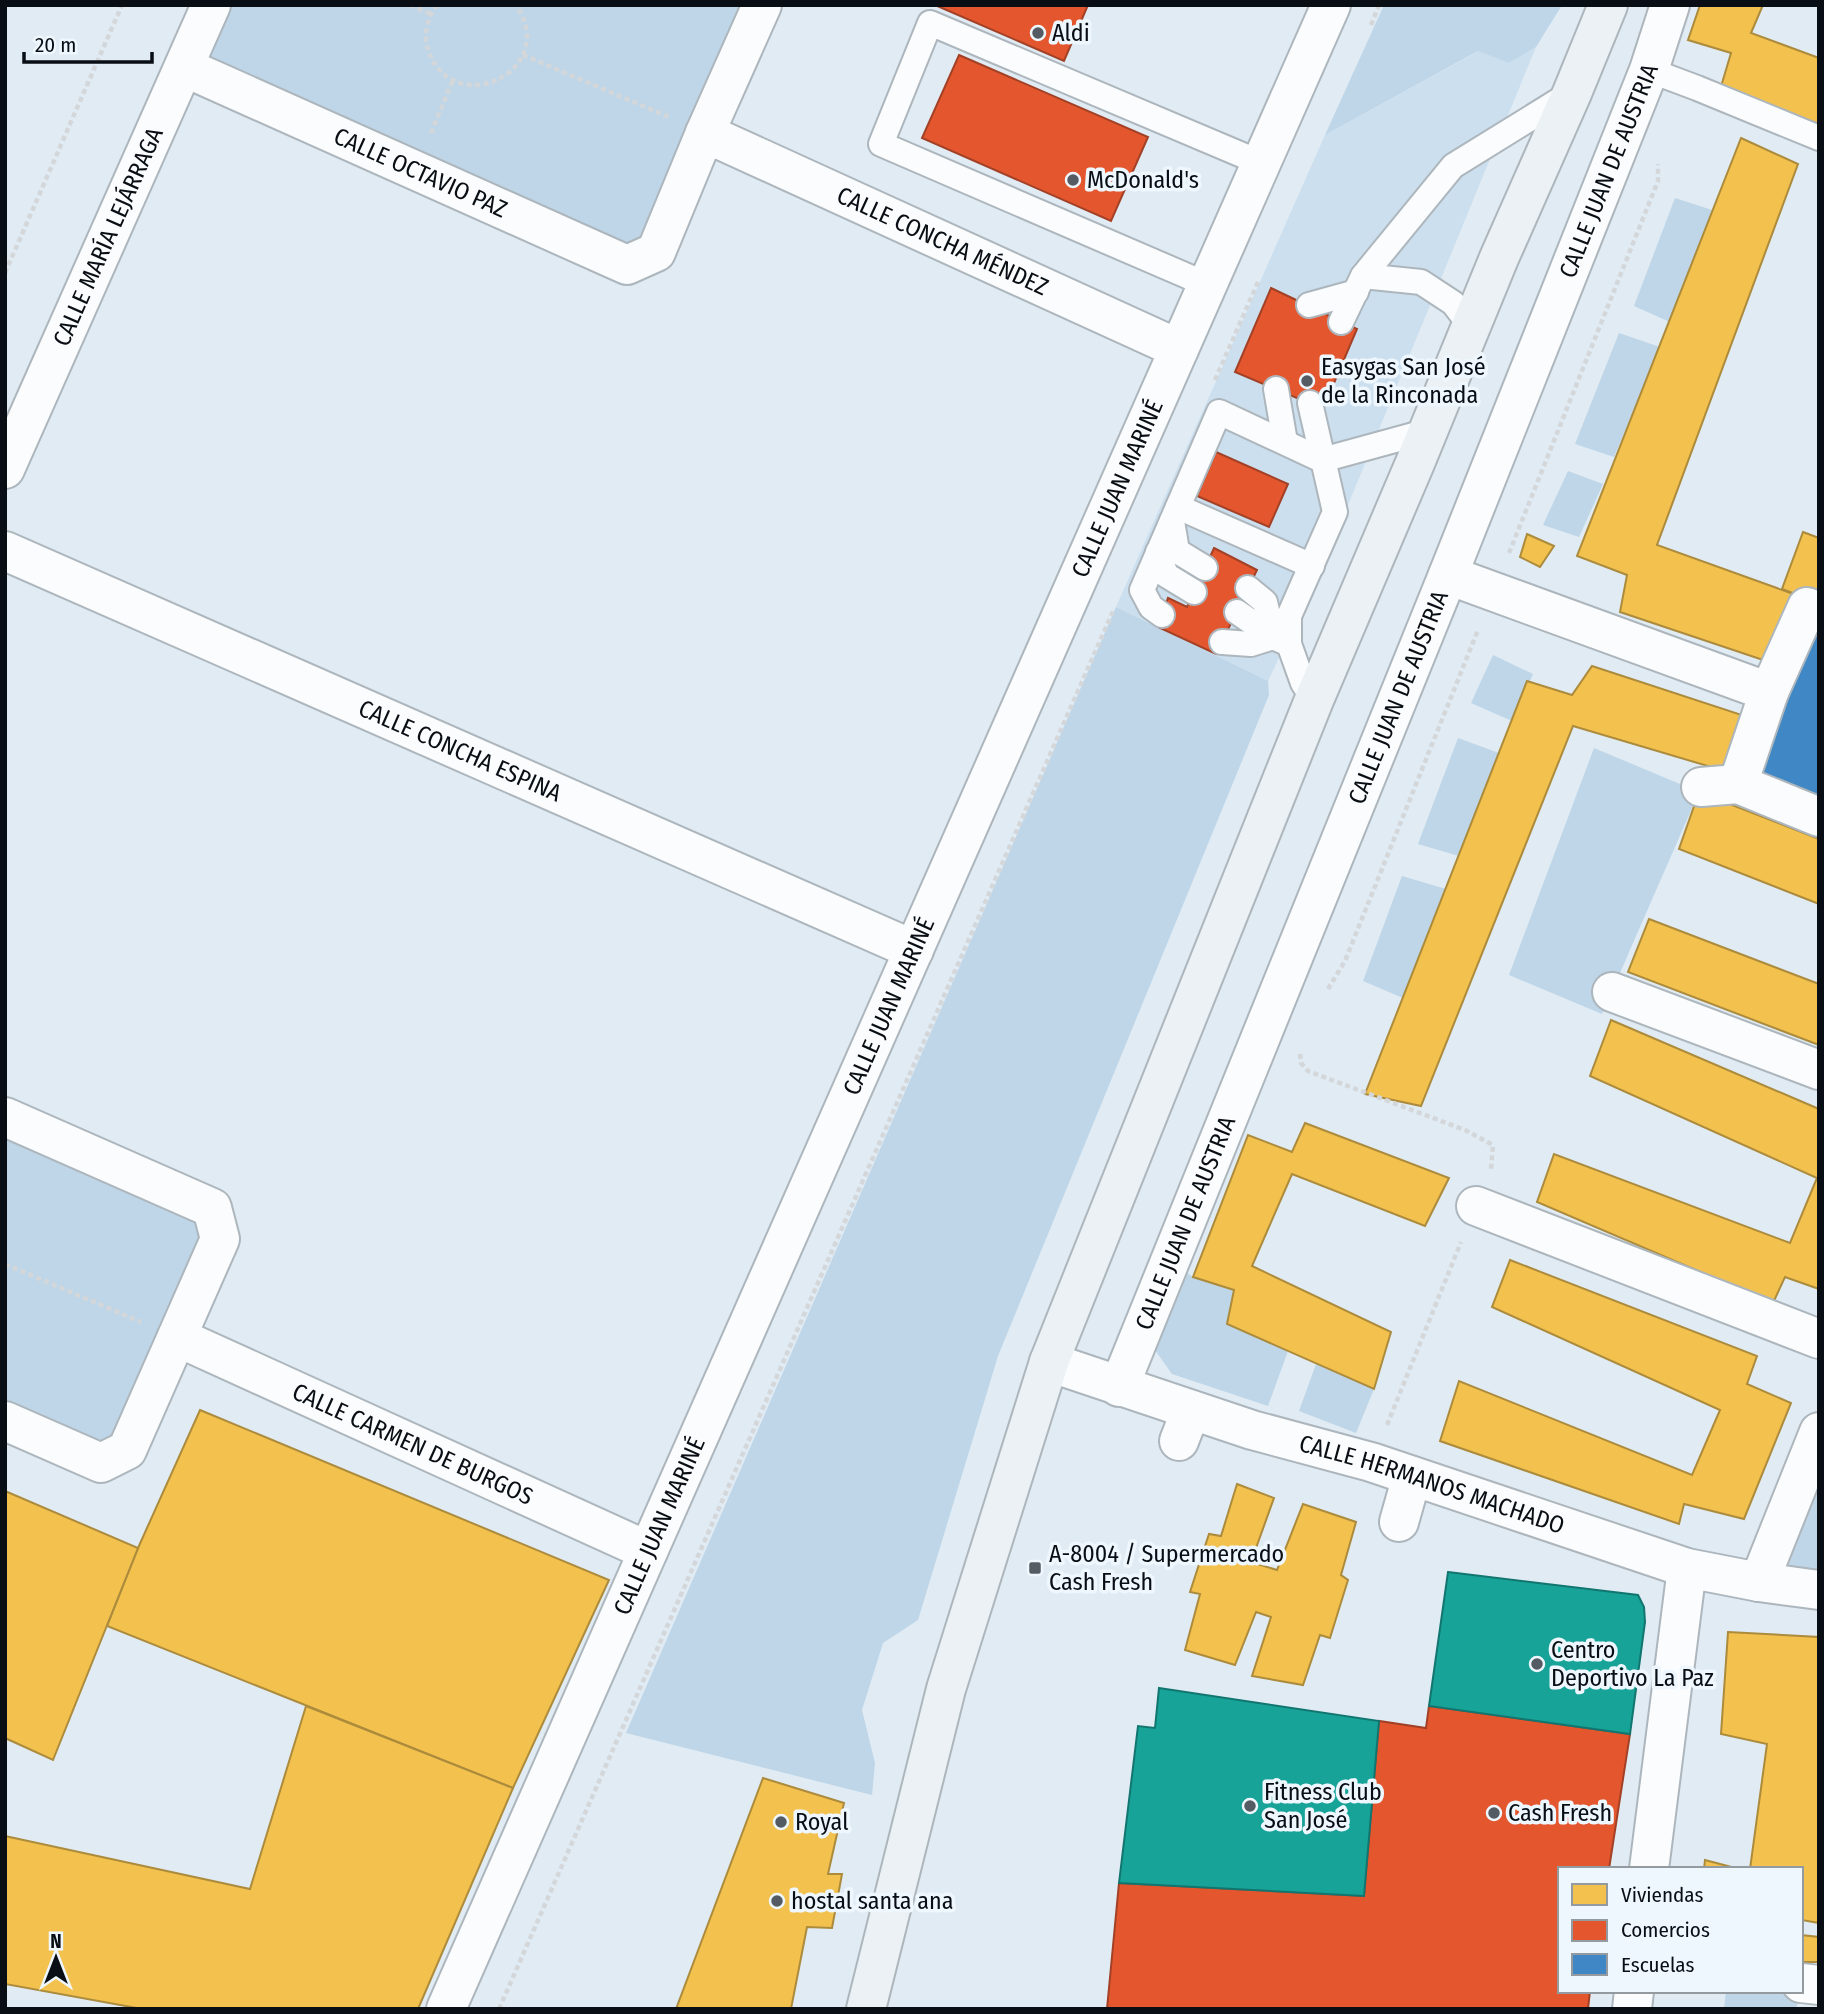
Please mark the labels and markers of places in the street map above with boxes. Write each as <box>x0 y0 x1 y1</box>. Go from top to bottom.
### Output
place label: Aldi <box>1052 19 1090 47</box>
marker: Aldi <box>1030 25 1046 41</box>
place label: McDonald's <box>1087 166 1199 194</box>
marker: McDonald's <box>1065 172 1081 188</box>
place label: Easygas San José de la Rinconada <box>1321 353 1486 409</box>
marker: Easygas San José de la Rinconada <box>1299 373 1315 389</box>
place label: A-8004 / Supermercado Cash Fresh <box>1049 1540 1284 1596</box>
marker: A-8004 / Supermercado Cash Fresh <box>1027 1560 1043 1576</box>
place label: Centro Deportivo La Paz <box>1551 1636 1714 1692</box>
marker: Centro Deportivo La Paz <box>1529 1656 1545 1672</box>
place label: Fitness Club San José <box>1264 1778 1382 1834</box>
marker: Fitness Club San José <box>1242 1798 1258 1814</box>
place label: Cash Fresh <box>1508 1799 1612 1827</box>
marker: Cash Fresh <box>1486 1805 1502 1821</box>
place label: Royal <box>795 1808 848 1836</box>
marker: Royal <box>773 1814 789 1830</box>
place label: hostal santa ana <box>791 1887 953 1915</box>
marker: hostal santa ana <box>769 1893 785 1909</box>

